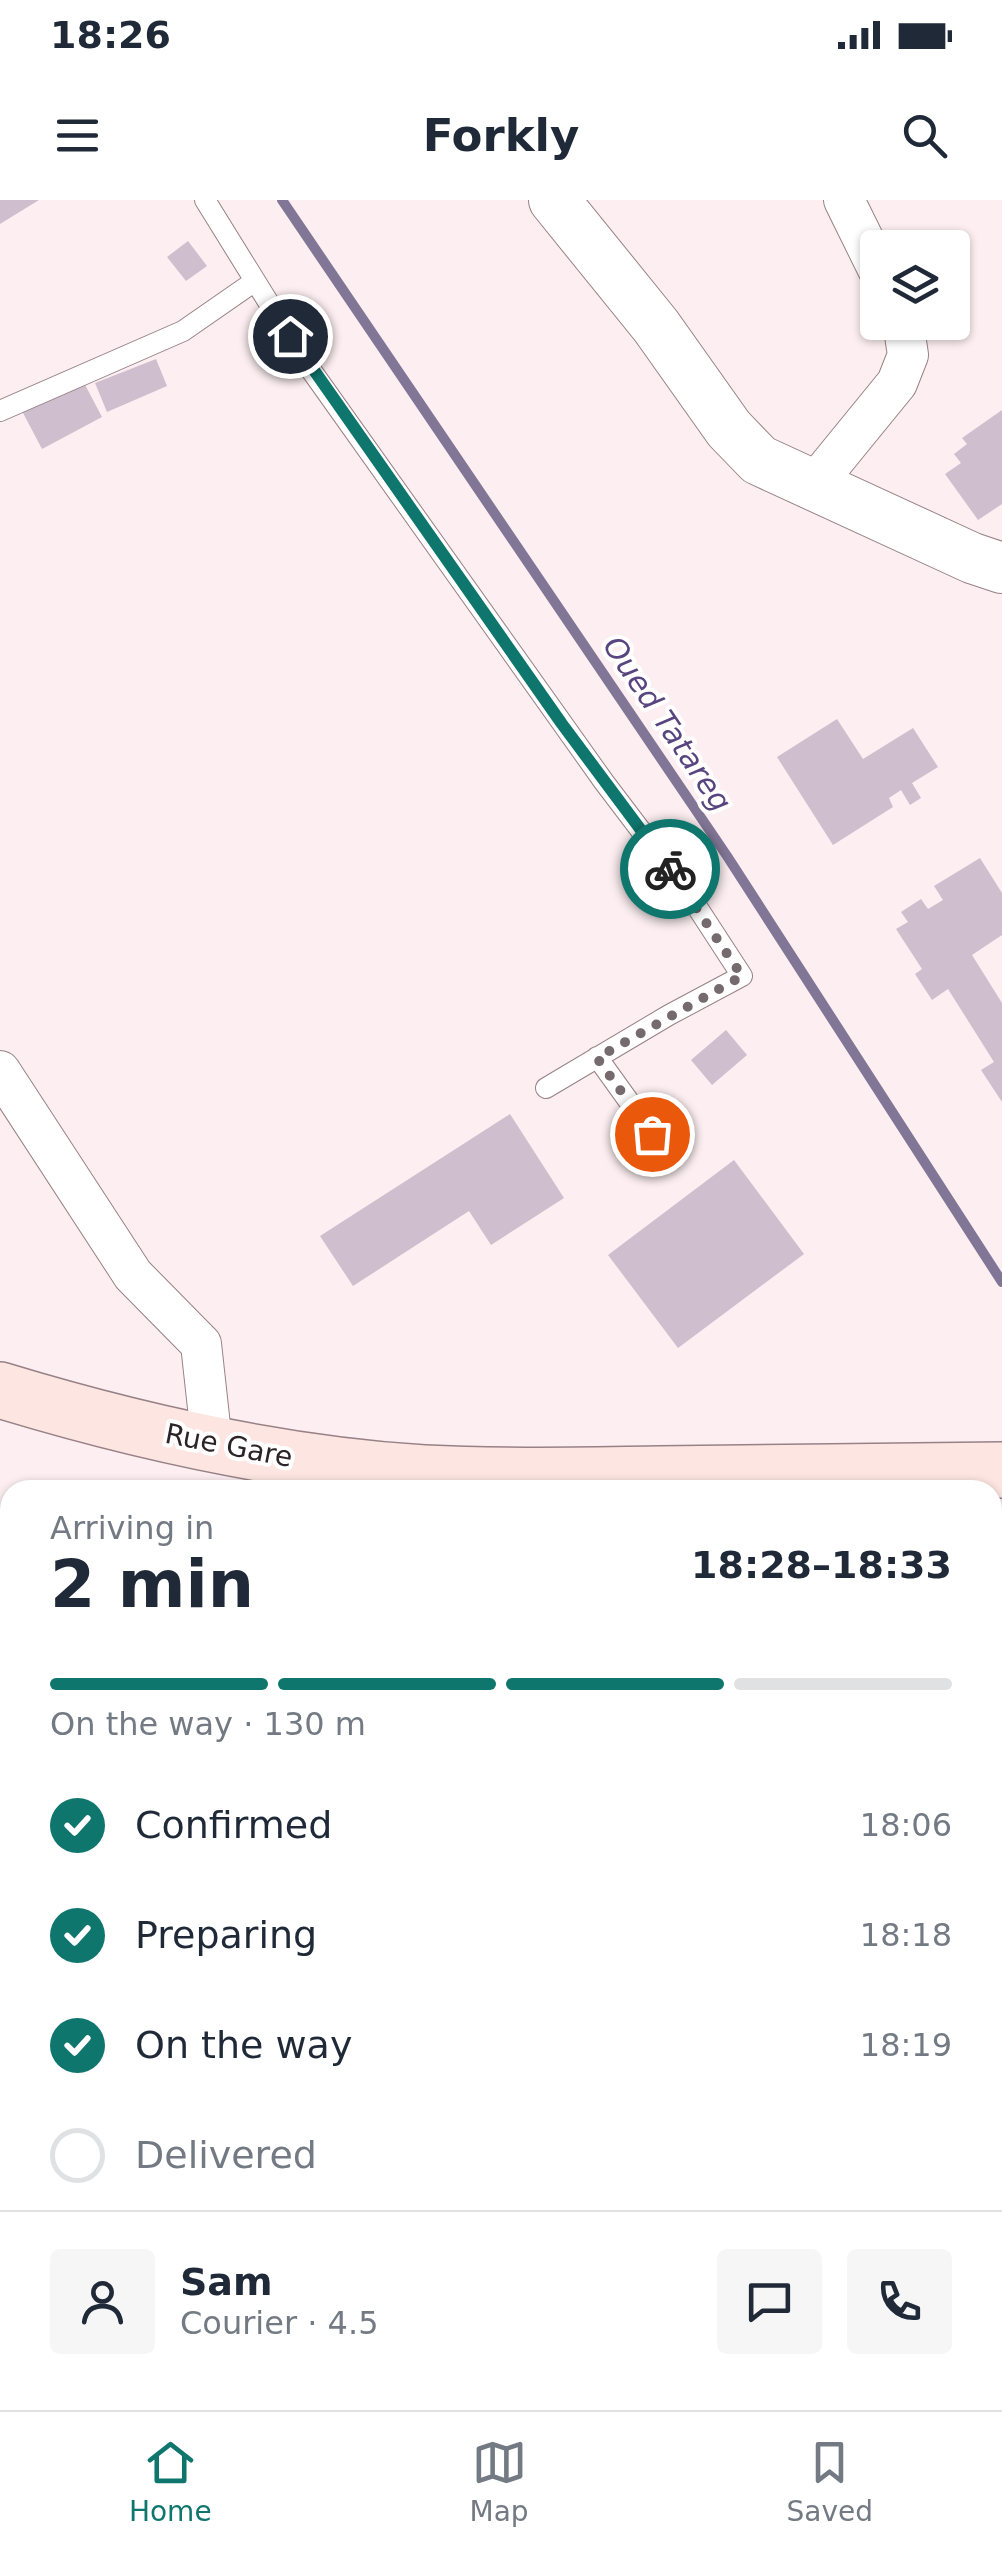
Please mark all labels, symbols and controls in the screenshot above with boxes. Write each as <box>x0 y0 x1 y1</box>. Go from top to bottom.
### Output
text: 18:26 <box>50 13 171 57</box>
icon: menu <box>50 108 105 163</box>
icon: search <box>897 108 952 163</box>
text: Forkly <box>423 109 579 162</box>
map controls <box>860 230 970 340</box>
button: layers <box>860 230 970 340</box>
pin <box>248 294 333 379</box>
icon: home <box>263 309 318 364</box>
water label: Oued Tatareg <box>596 630 739 818</box>
courier <box>620 819 720 919</box>
icon: bike <box>643 842 698 897</box>
pin <box>610 1092 695 1177</box>
icon: bag <box>625 1107 680 1162</box>
street label: Rue Gare <box>162 1417 295 1474</box>
text: Arriving in <box>50 1509 214 1547</box>
text: 18:28–18:33 <box>691 1543 952 1587</box>
text: 2 min <box>50 1547 254 1622</box>
text: On the way · 130 m <box>50 1705 366 1743</box>
icon: check <box>50 1798 105 1853</box>
text: Confirmed <box>135 1803 332 1847</box>
text: 18:06 <box>860 1806 952 1844</box>
icon: check <box>50 1908 105 1963</box>
text: Preparing <box>135 1913 317 1957</box>
text: 18:18 <box>860 1916 952 1954</box>
icon: check <box>50 2018 105 2073</box>
text: On the way <box>135 2023 352 2067</box>
text: 18:19 <box>860 2026 952 2064</box>
text: Delivered <box>135 2133 317 2177</box>
button: person <box>50 2249 155 2354</box>
button: chat <box>717 2249 822 2354</box>
button: phone <box>847 2249 952 2354</box>
text: Sam <box>180 2260 273 2304</box>
text: Courier · 4.5 <box>180 2304 379 2342</box>
tab: Home <box>129 2435 212 2528</box>
tab: Map <box>470 2435 529 2528</box>
tab: Saved <box>787 2435 873 2528</box>

